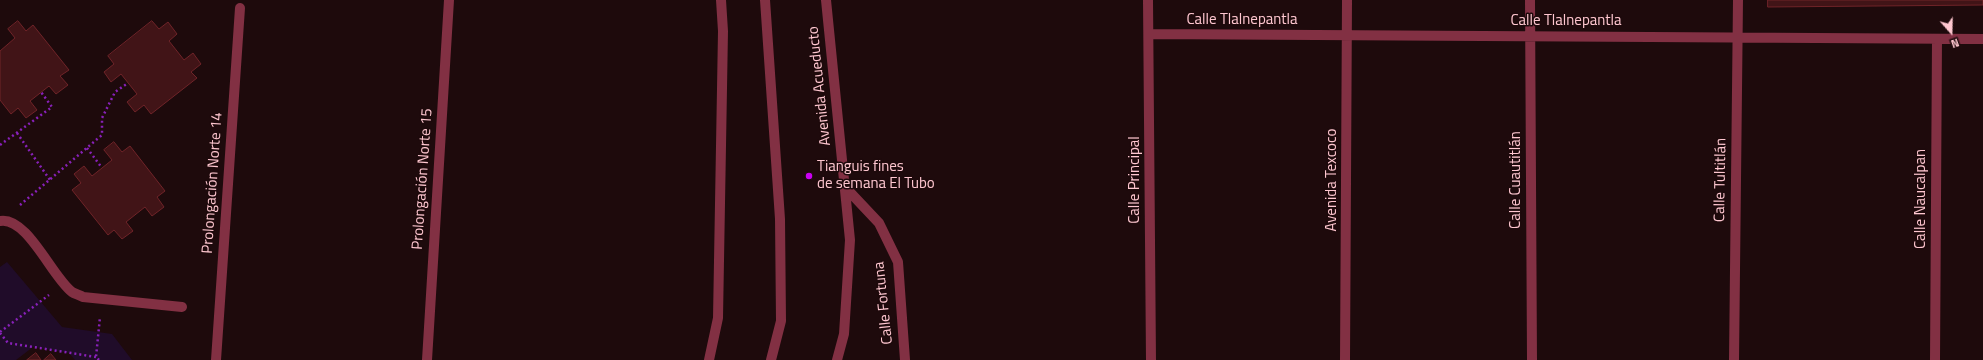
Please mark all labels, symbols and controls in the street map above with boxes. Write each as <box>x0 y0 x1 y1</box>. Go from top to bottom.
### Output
street label: Calle Tlalnepantla <box>1186 11 1298 29</box>
street label: Calle Tlalnepantla <box>1510 12 1622 30</box>
north arrow <box>1931 12 1971 52</box>
street label: Avenida Acueducto <box>805 25 835 147</box>
text: N <box>1949 34 1961 52</box>
street label: Prolongación Norte 15 <box>409 108 437 250</box>
street label: Prolongación Norte 14 <box>199 112 227 254</box>
street label: Avenida Texcoco <box>1323 129 1341 231</box>
street label: Calle Cuautitlán <box>1507 131 1525 229</box>
street label: Calle Principal <box>1126 136 1144 224</box>
street label: Calle Tultitlán <box>1711 138 1731 222</box>
street label: Calle Naucalpan <box>1912 149 1930 249</box>
place label: Tianguis fines de semana El Tubo <box>817 158 935 193</box>
marker: Tianguis fines de semana El Tubo <box>804 171 814 181</box>
street label: Calle Fortuna <box>871 261 897 345</box>

